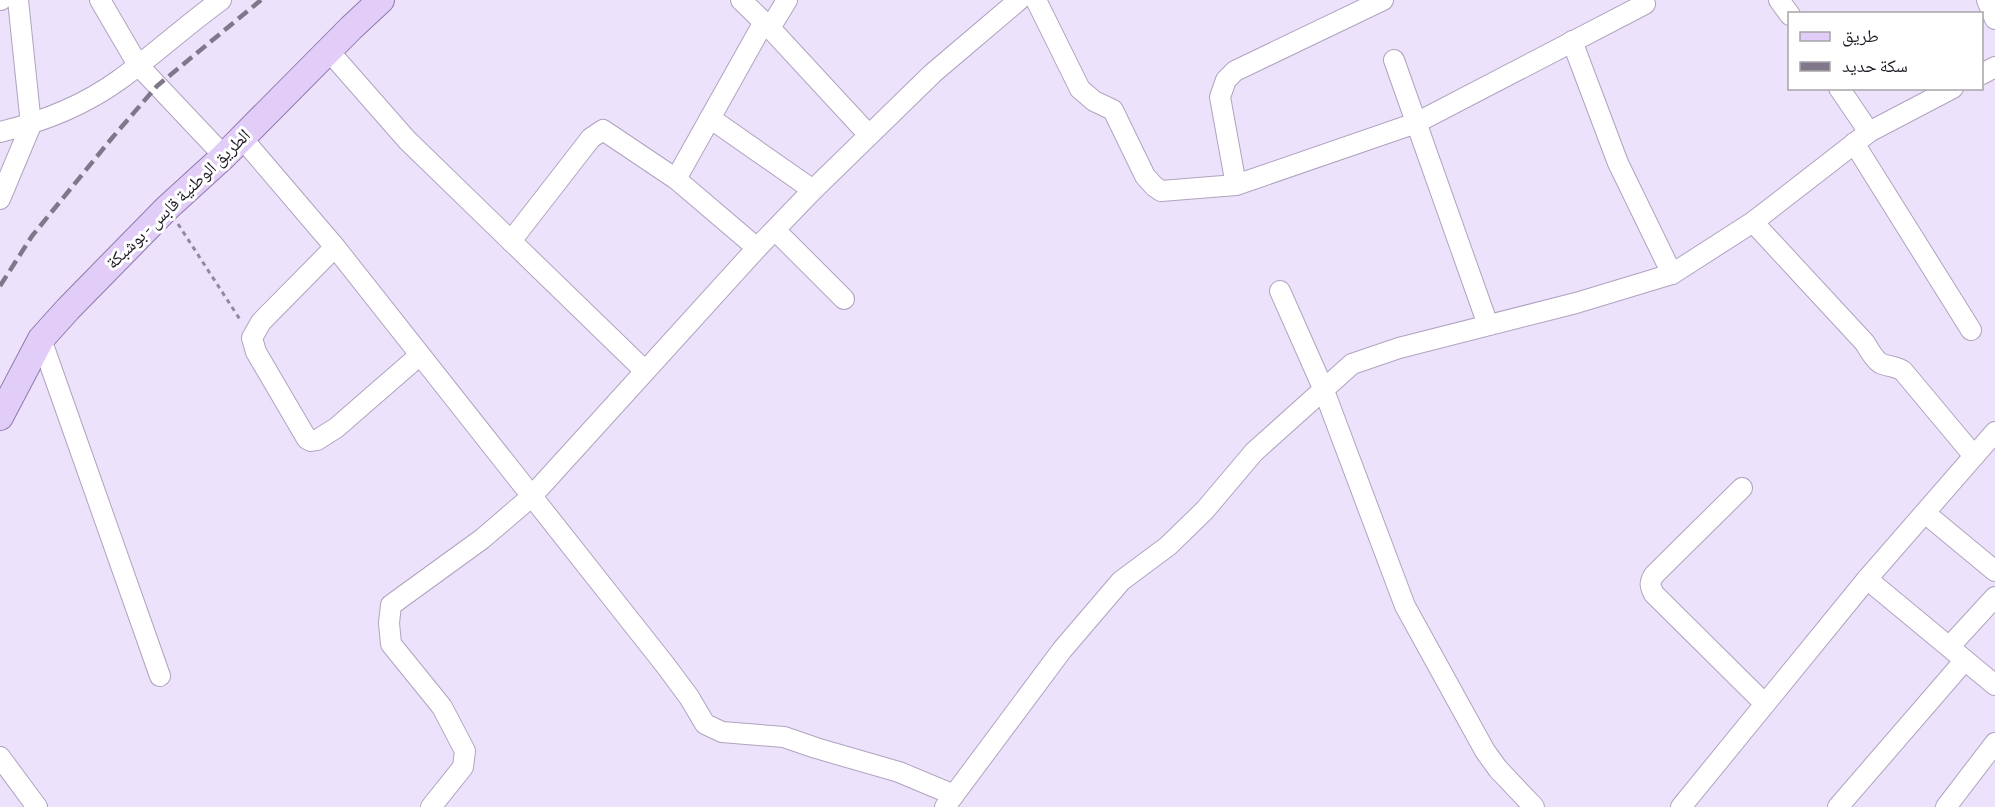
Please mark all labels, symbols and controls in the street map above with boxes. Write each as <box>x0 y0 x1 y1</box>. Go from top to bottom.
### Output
legend <box>1788 12 1983 90</box>
text: طريق <box>1842 28 1879 47</box>
text: سكة حديد <box>1842 58 1908 76</box>
street label: الطريق الوطنية قابس - بوشبكة <box>103 126 255 274</box>

